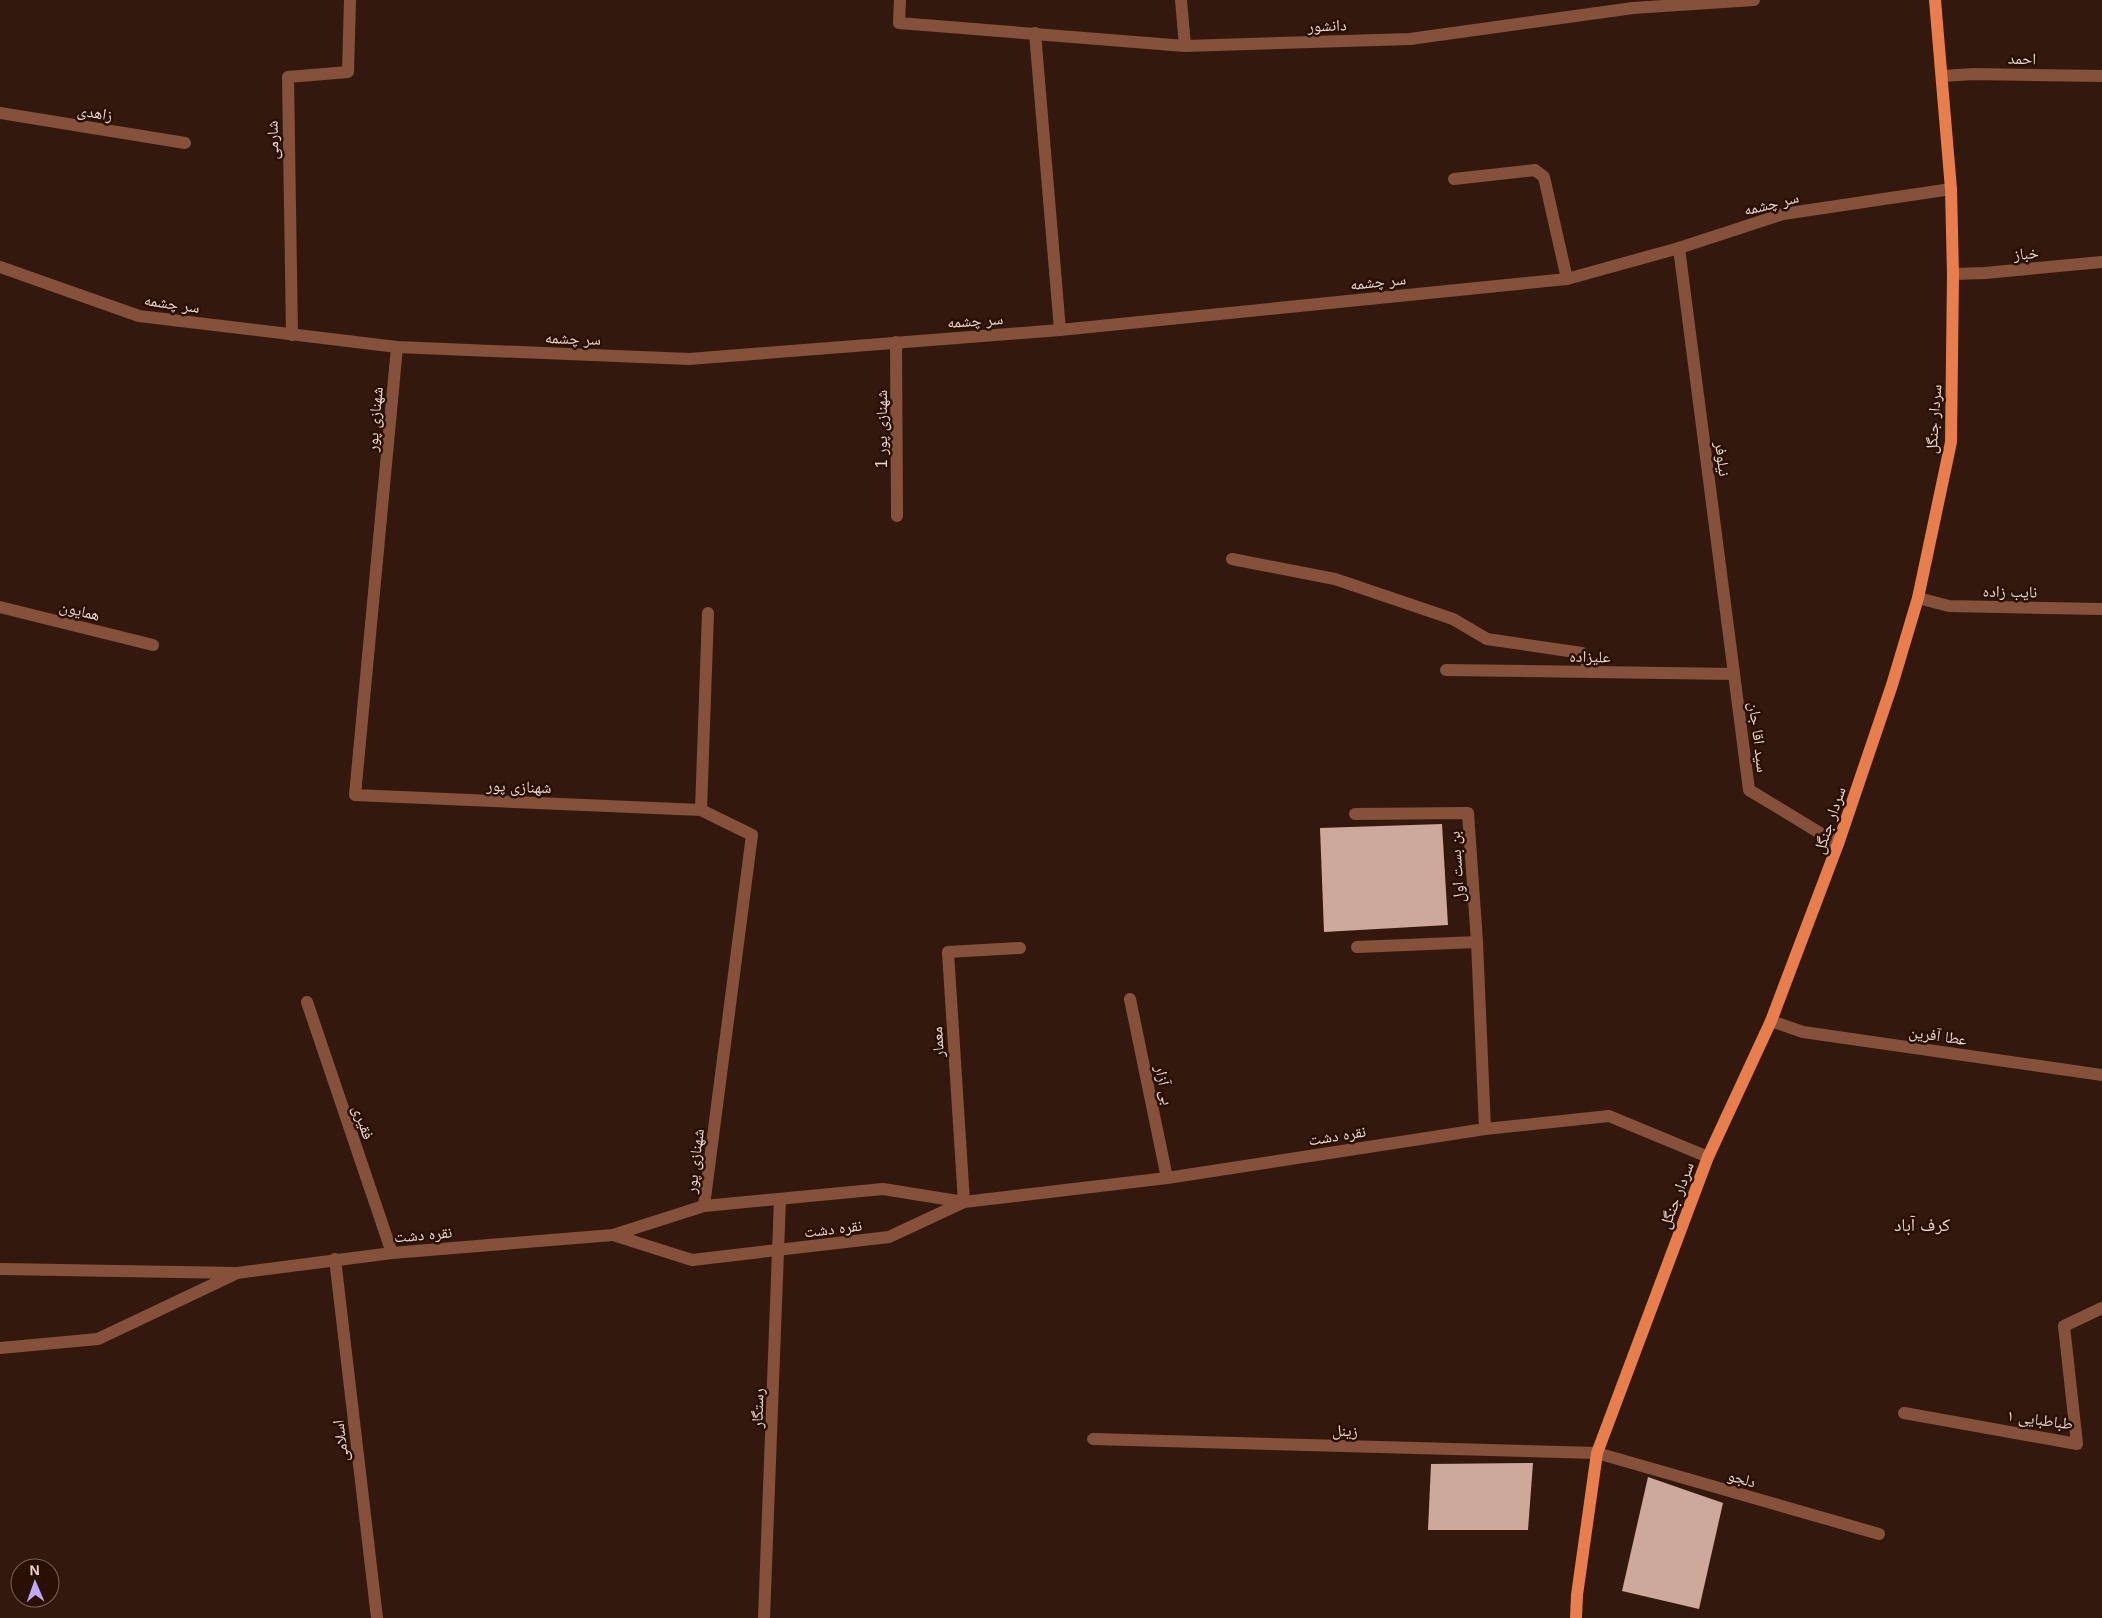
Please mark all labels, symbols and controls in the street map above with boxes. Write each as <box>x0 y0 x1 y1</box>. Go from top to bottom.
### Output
street label: دانشور <box>1306 16 1347 36</box>
street label: احمد <box>2008 50 2036 67</box>
street label: زاهدی <box>76 101 114 126</box>
street label: شارمی <box>264 120 283 160</box>
street label: سر چشمه <box>1742 188 1801 219</box>
street label: خباز <box>2012 244 2039 264</box>
street label: سر چشمه <box>1349 270 1407 294</box>
street label: سر چشمه <box>143 291 201 317</box>
street label: سر چشمه <box>946 310 1004 332</box>
street label: سر چشمه <box>545 329 601 349</box>
street label: سردار جنگل <box>1923 384 1946 455</box>
street label: شهنازی پور <box>363 386 388 453</box>
street label: شهنازی پور 1 <box>873 390 892 468</box>
street label: نیلوفر <box>1711 440 1733 477</box>
street label: نایب زاده <box>1983 583 2037 601</box>
street label: همایون <box>57 597 102 626</box>
street label: علیزاده <box>1569 648 1611 666</box>
street label: سید اقا جان <box>1744 701 1771 774</box>
street label: شهنازی پور <box>485 777 552 798</box>
street label: سردار جنگل <box>1810 784 1851 857</box>
street label: بن بست اول <box>1446 831 1469 903</box>
street label: عطا آفرین <box>1908 1023 1968 1050</box>
street label: معمار <box>928 1026 948 1059</box>
street label: بی آزار <box>1150 1063 1177 1107</box>
street label: فقیری <box>348 1103 377 1142</box>
street label: نقره دشت <box>1307 1123 1367 1149</box>
street label: شهنازی پور <box>682 1128 709 1196</box>
street label: سردار جنگل <box>1656 1160 1699 1231</box>
district label: کرف آباد <box>1894 1215 1951 1236</box>
street label: نقره دشت <box>803 1217 863 1241</box>
street label: نقره دشت <box>393 1223 453 1247</box>
street label: رستگار <box>748 1388 768 1429</box>
street label: طباطبایی ۱ <box>2005 1406 2074 1435</box>
street label: اسلامی <box>329 1419 354 1463</box>
street label: زینل <box>1332 1422 1358 1441</box>
street label: دلجو <box>1726 1466 1758 1491</box>
north arrow <box>10 1558 60 1608</box>
text: N <box>29 1562 40 1578</box>

